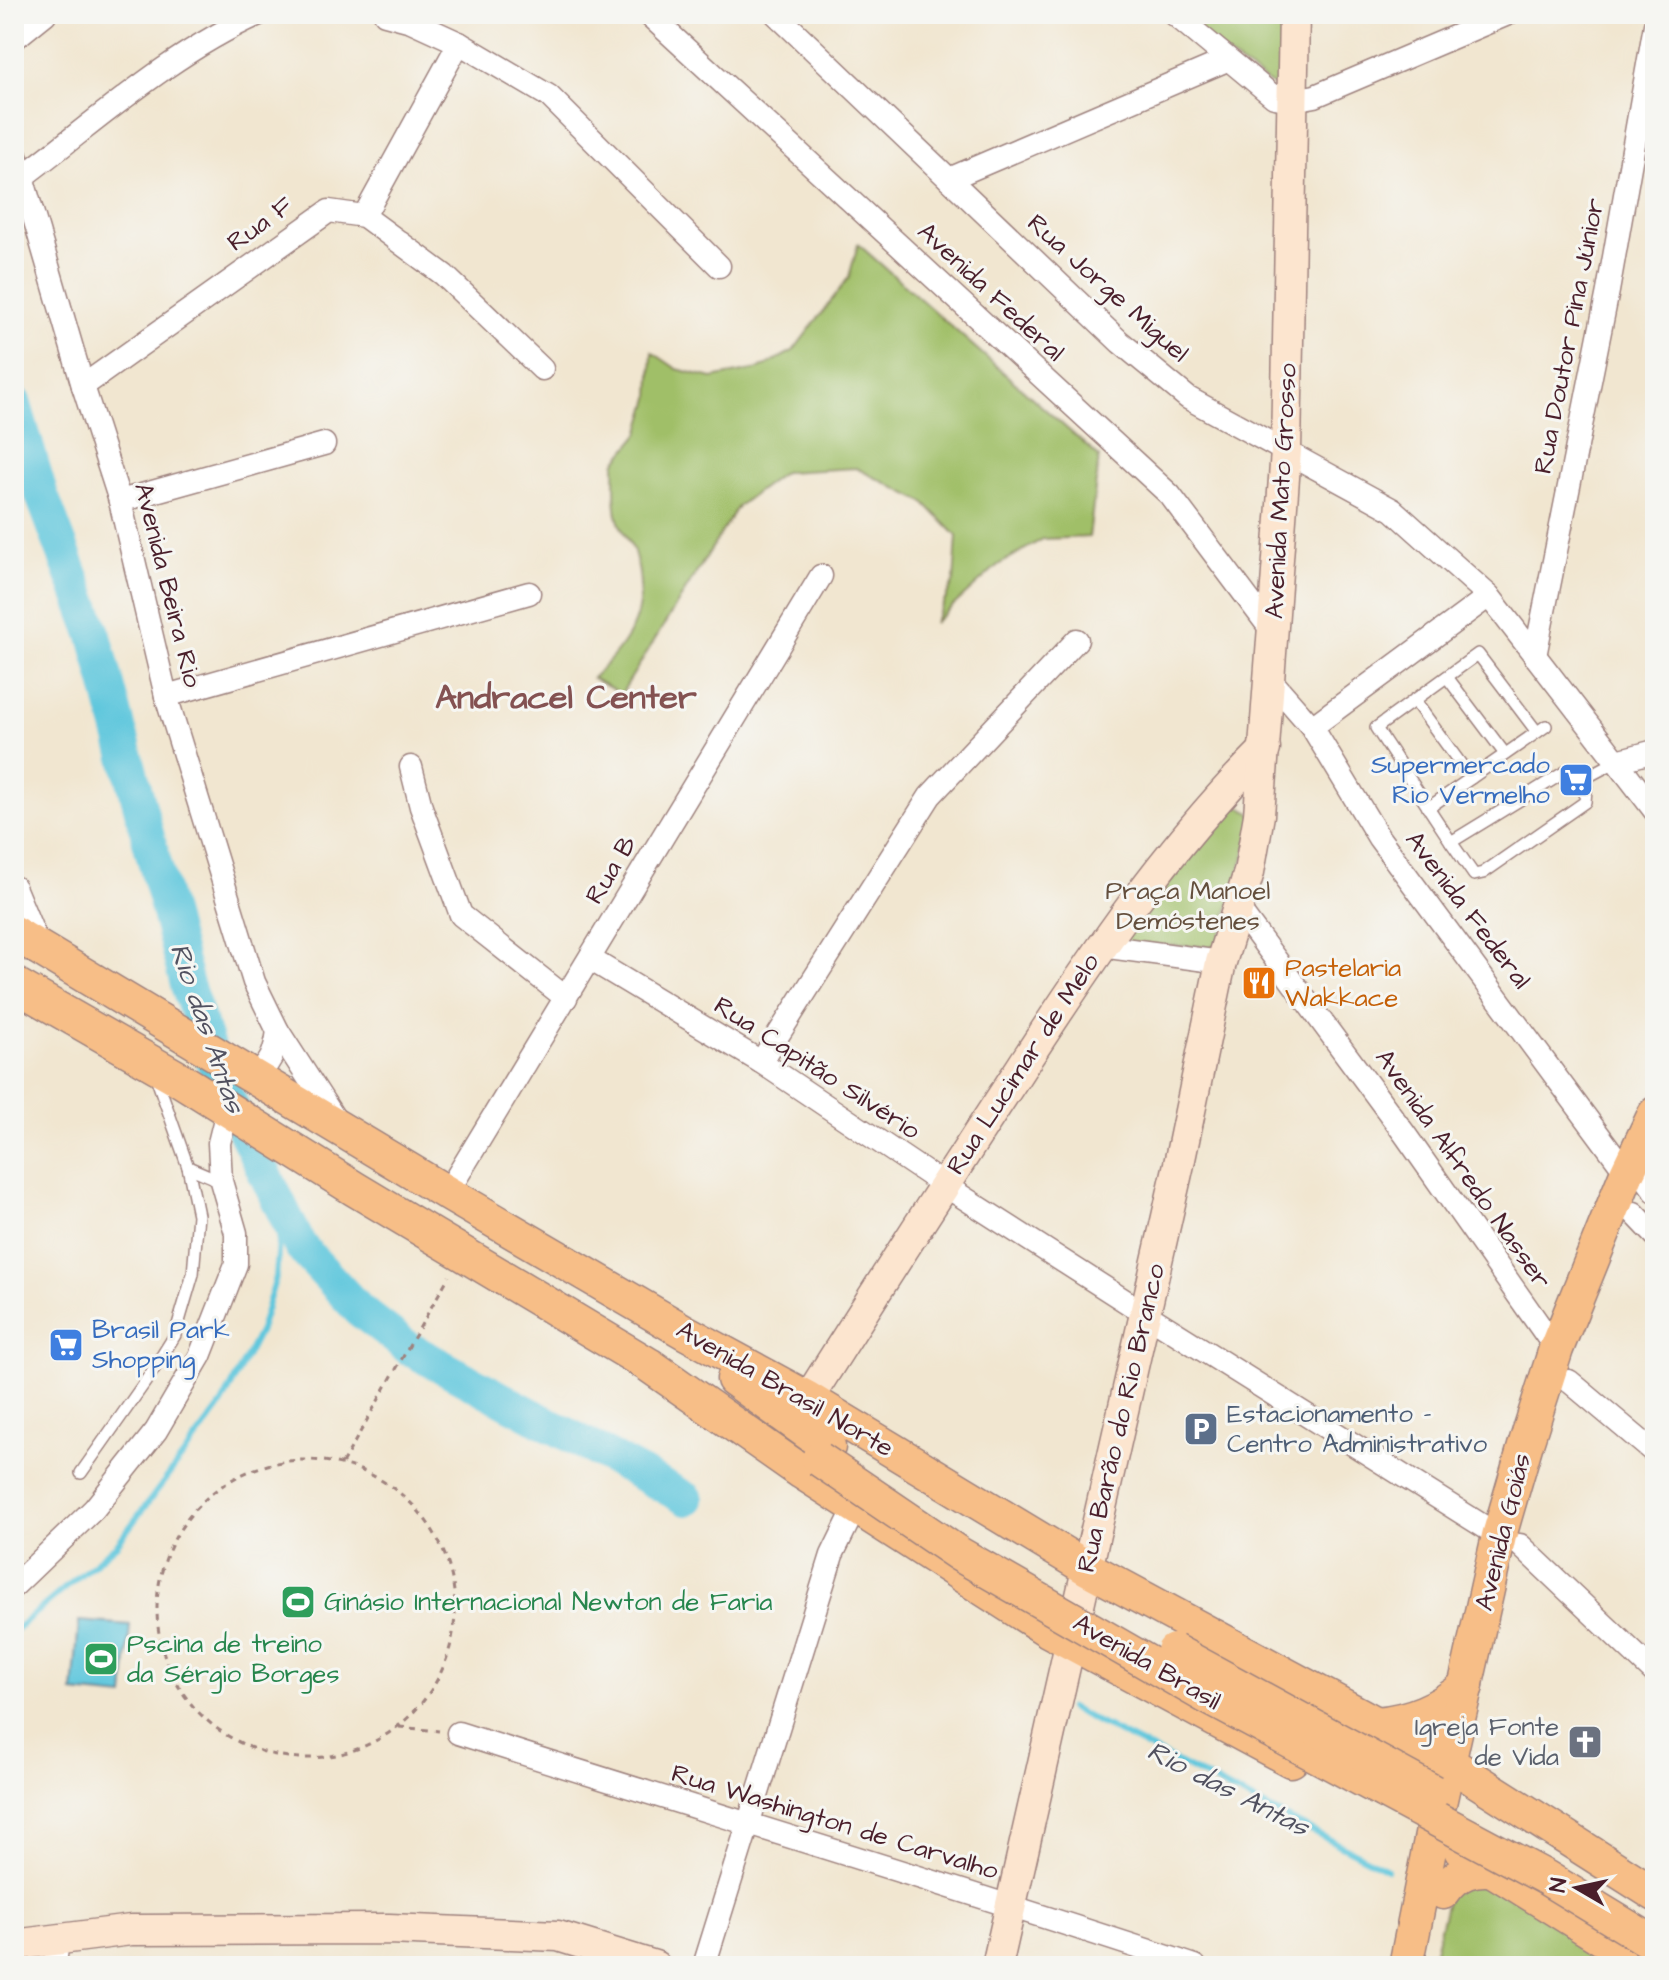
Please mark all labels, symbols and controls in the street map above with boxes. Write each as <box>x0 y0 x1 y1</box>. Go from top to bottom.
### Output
street label: Rua F <box>220 188 300 260</box>
street label: Rua Doutor Pina Júnior <box>1525 195 1613 477</box>
street label: Rua Jorge Miguel <box>1018 206 1197 372</box>
street label: Avenida Federal <box>910 214 1072 370</box>
street label: Avenida Mato Grosso <box>1256 362 1306 620</box>
street label: Avenida Beira Rio <box>125 479 211 691</box>
district label: Andracel Center <box>435 674 697 722</box>
place label: Supermercado Rio Vermelho <box>1371 747 1550 813</box>
supermarket icon: Supermercado Rio Vermelho <box>1557 761 1595 799</box>
street label: Avenida Federal <box>1397 824 1539 996</box>
street label: Rua B <box>577 829 645 911</box>
park label: Praça Manoel Demóstenes <box>1106 873 1270 939</box>
water label: Rio das Antas <box>160 938 255 1120</box>
street label: Rua Lucimar de Melo <box>938 946 1108 1182</box>
place label: Pastelaria Wakkace <box>1285 950 1401 1016</box>
restaurant icon: Pastelaria Wakkace <box>1240 964 1278 1002</box>
street label: Rua Capitão Silvério <box>707 988 927 1148</box>
street label: Avenida Alfredo Nasser <box>1366 1042 1560 1296</box>
street label: Rua Barão do Rio Branco <box>1068 1260 1174 1576</box>
place label: Brasil Park Shopping <box>92 1312 230 1380</box>
street label: Avenida Brasil Norte <box>670 1312 900 1466</box>
supermarket icon: Brasil Park Shopping <box>47 1326 85 1364</box>
place label: Estacionamento - Centro Administrativo <box>1227 1396 1488 1462</box>
parking icon: Estacionamento - Centro Administrativo <box>1182 1410 1220 1448</box>
street label: Avenida Goiás <box>1466 1450 1540 1614</box>
sports icon: Ginásio Internacional Newton de Faria <box>279 1583 317 1621</box>
place label: Ginásio Internacional Newton de Faria <box>324 1584 773 1620</box>
street label: Avenida Brasil <box>1066 1605 1228 1719</box>
place label: Pscina de treino da Sérgio Borges <box>127 1626 339 1694</box>
sports icon: Pscina de treino da Sérgio Borges <box>82 1640 120 1678</box>
place label: Igreja Fonte de Vida <box>1415 1709 1559 1775</box>
church icon: Igreja Fonte de Vida <box>1566 1723 1604 1761</box>
water label: Rio das Antas <box>1140 1732 1317 1847</box>
street label: Rua Washington de Carvalho <box>667 1755 1003 1891</box>
north arrow <box>1537 1848 1617 1928</box>
text: N <box>1542 1876 1575 1894</box>

